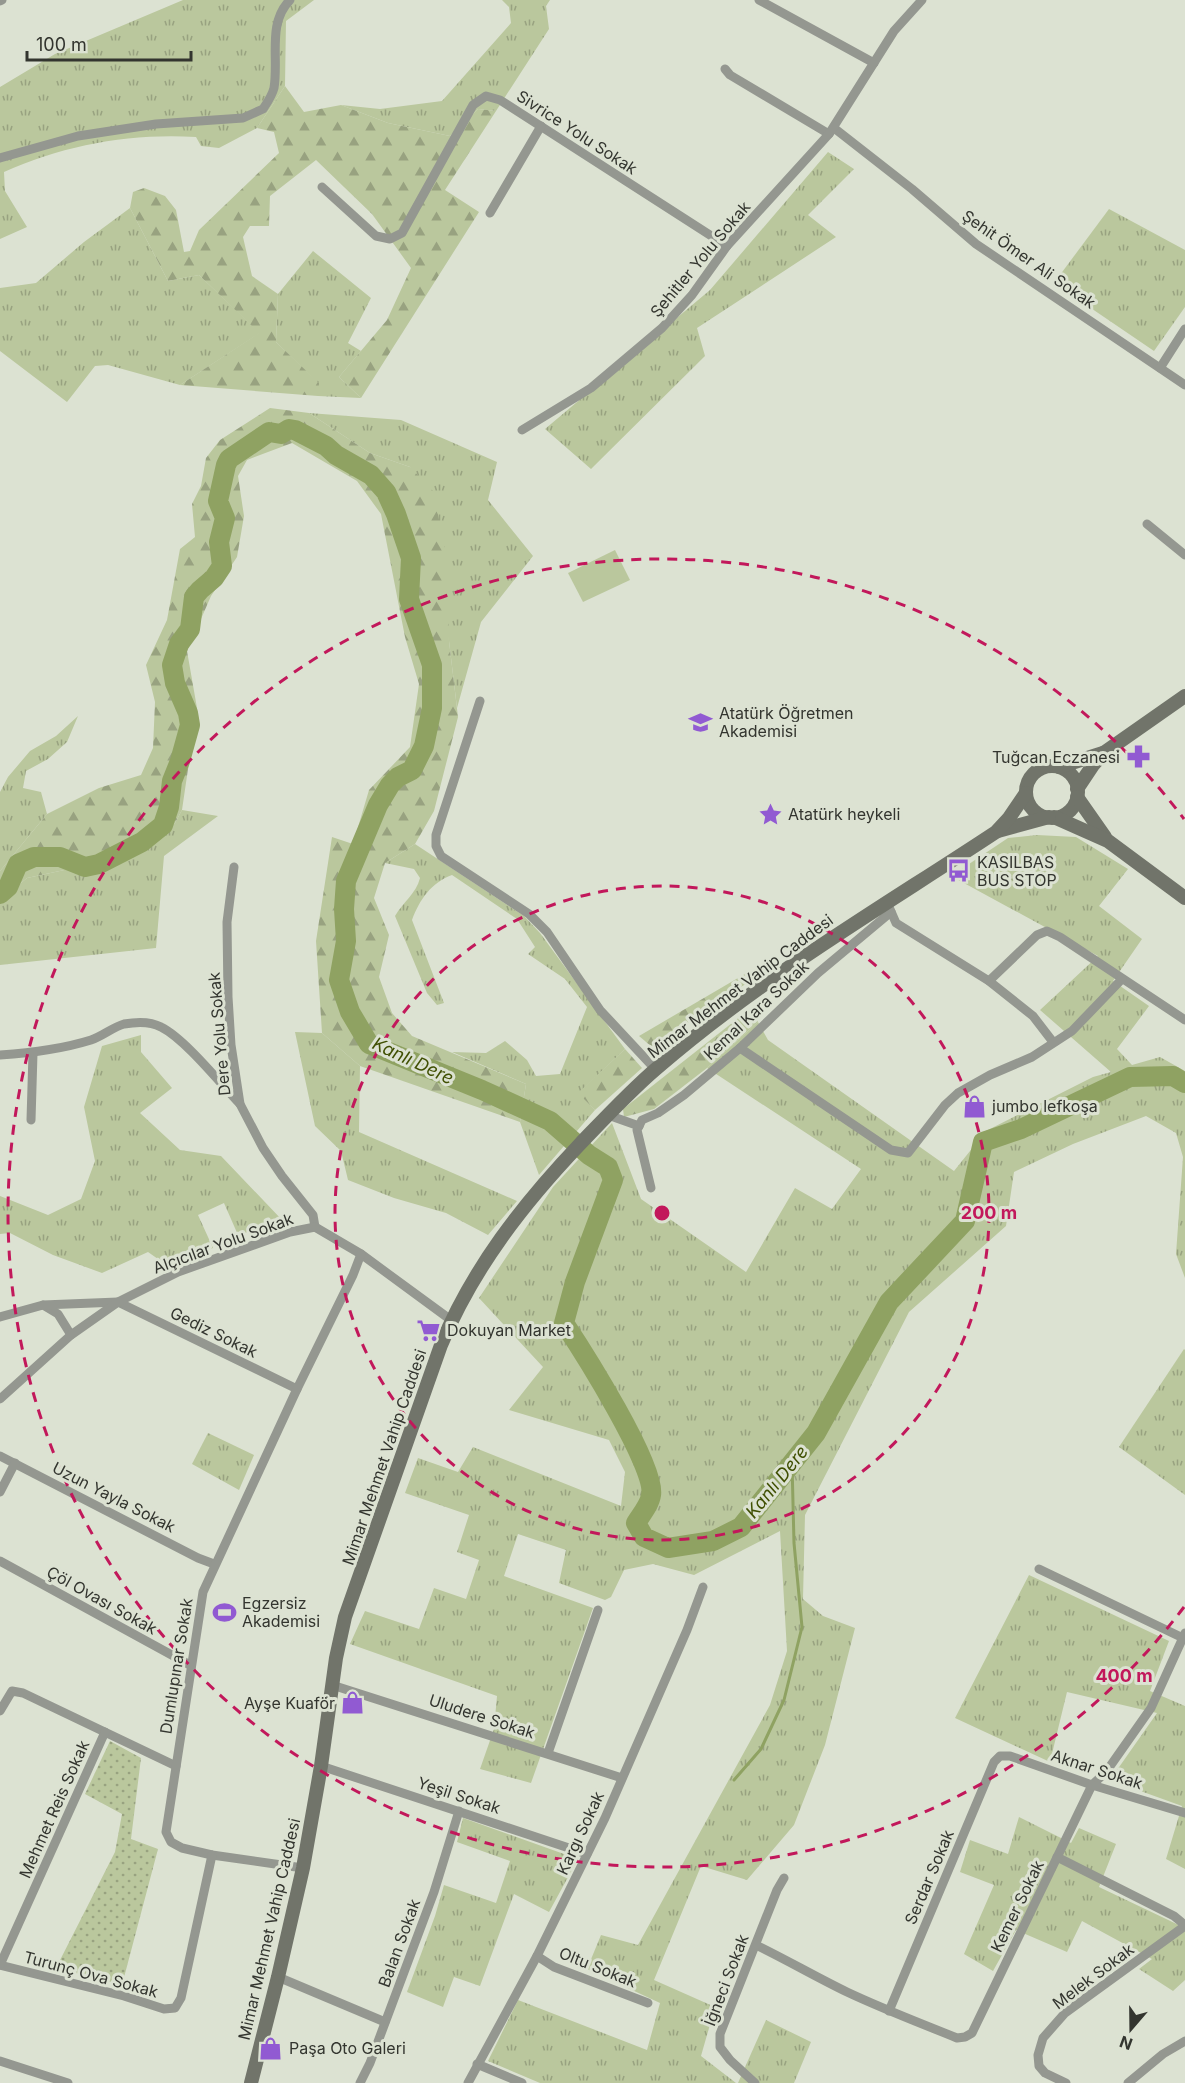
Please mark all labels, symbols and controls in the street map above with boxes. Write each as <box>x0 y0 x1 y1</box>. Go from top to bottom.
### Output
scale bar <box>27 24 190 62</box>
text: 100 m <box>36 34 87 55</box>
street label: Sivrice Yolu Sokak <box>513 86 641 179</box>
street label: Şehitler Yolu Sokak <box>646 197 755 321</box>
street label: Şehit Ömer Ali Sokak <box>958 205 1100 313</box>
place label: Atatürk Öğretmen Akademisi <box>719 703 853 741</box>
school or university icon: Atatürk Öğretmen Akademisi <box>688 709 714 735</box>
pharmacy icon: Tuğcan Eczanesi <box>1125 744 1151 770</box>
place label: Tuğcan Eczanesi <box>992 747 1120 767</box>
place icon: Atatürk heykeli <box>757 801 783 827</box>
place label: Atatürk heykeli <box>788 804 900 824</box>
place label: KASILBAS BUS STOP <box>977 852 1057 890</box>
bus stop icon: KASILBAS BUS STOP <box>946 858 972 884</box>
street label: Mimar Mehmet Vahip Caddesi <box>643 910 837 1062</box>
street label: Kemal Kara Sokak <box>699 956 813 1064</box>
street label: Dere Yolu Sokak <box>204 971 234 1097</box>
water label: Kanlı Dere <box>369 1033 457 1088</box>
shop icon: jumbo lefkoşa <box>961 1093 987 1119</box>
place label: jumbo lefkoşa <box>991 1096 1098 1116</box>
text: 200 m <box>961 1202 1017 1223</box>
centre of rings <box>652 1203 672 1223</box>
street label: Alçıcılar Yolu Sokak <box>150 1208 296 1278</box>
street label: Gediz Sokak <box>167 1302 261 1362</box>
supermarket icon: Dokuyan Market <box>416 1317 442 1343</box>
place label: Dokuyan Market <box>447 1320 571 1340</box>
street label: Mimar Mehmet Vahip Caddesi <box>338 1346 430 1568</box>
water label: Kanlı Dere <box>741 1441 812 1522</box>
street label: Uzun Yayla Sokak <box>49 1457 179 1537</box>
street label: Çöl Ovası Sokak <box>43 1561 161 1639</box>
place label: Egzersiz Akademisi <box>242 1593 320 1631</box>
street label: Dumlupınar Sokak <box>155 1596 197 1735</box>
sports icon: Egzersiz Akademisi <box>211 1599 237 1625</box>
text: 400 m <box>1095 1665 1153 1686</box>
street label: Uludere Sokak <box>426 1689 538 1743</box>
shop icon: Ayşe Kuaför <box>340 1690 366 1716</box>
place label: Ayşe Kuaför <box>244 1693 335 1713</box>
street label: Mehmet Reis Sokak <box>15 1737 94 1881</box>
street label: Aknar Sokak <box>1049 1745 1146 1793</box>
street label: Yeşil Sokak <box>415 1772 503 1818</box>
street label: Kargı Sokak <box>552 1788 608 1878</box>
street label: Mimar Mehmet Vahip Caddesi <box>234 1816 304 2042</box>
street label: Serdar Sokak <box>900 1826 958 1927</box>
street label: Kemer Sokak <box>986 1857 1048 1955</box>
street label: Balan Sokak <box>374 1896 424 1990</box>
street label: İğneci Sokak <box>699 1931 753 2029</box>
street label: Melek Sokak <box>1048 1939 1138 2013</box>
street label: Oltu Sokak <box>556 1942 640 1992</box>
street label: Turunç Ova Sokak <box>22 1946 161 2002</box>
north arrow <box>1101 1999 1161 2059</box>
text: N <box>1117 2032 1135 2055</box>
shop icon: Paşa Oto Galeri <box>258 2035 284 2061</box>
place label: Paşa Oto Galeri <box>289 2038 406 2058</box>

